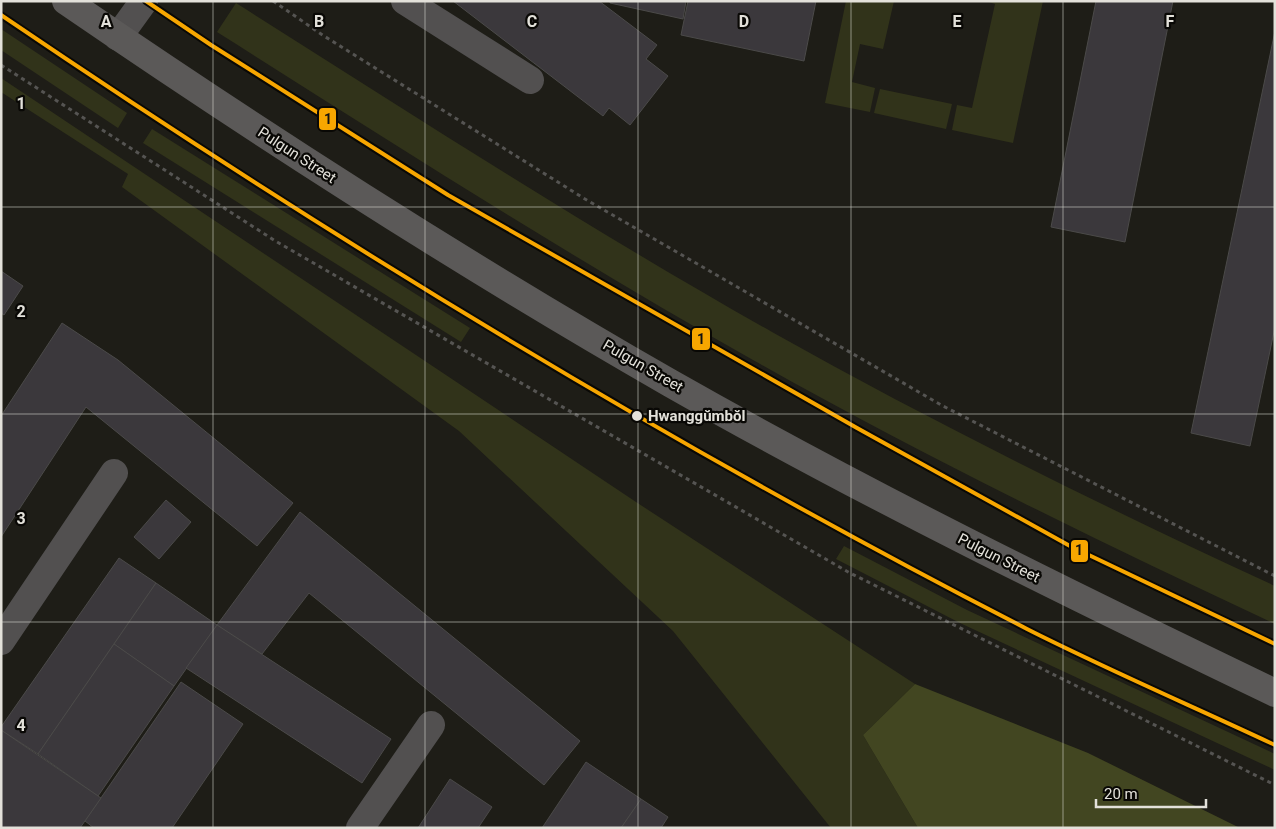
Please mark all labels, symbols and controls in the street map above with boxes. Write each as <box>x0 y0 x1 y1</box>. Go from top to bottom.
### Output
text: A <box>101 12 112 31</box>
text: B <box>314 12 324 31</box>
text: C <box>527 12 537 31</box>
text: D <box>739 12 749 31</box>
text: E <box>953 12 962 31</box>
text: F <box>1166 12 1175 31</box>
text: 1 <box>16 94 26 113</box>
line badge: 1 <box>318 107 337 131</box>
text: 1 <box>324 111 332 127</box>
street label: Pulgun Street <box>255 123 340 187</box>
text: 2 <box>16 302 26 321</box>
line badge: 1 <box>691 327 711 351</box>
text: 1 <box>697 331 705 347</box>
street label: Pulgun Street <box>600 336 686 396</box>
place label: Hwanggŭmbŏl <box>648 407 745 425</box>
marker: Hwanggŭmbŏl <box>630 409 644 423</box>
text: 3 <box>16 509 26 528</box>
street label: Pulgun Street <box>955 530 1043 586</box>
line badge: 1 <box>1070 539 1089 563</box>
text: 1 <box>1075 542 1083 558</box>
text: 4 <box>16 716 26 735</box>
scale bar <box>1096 776 1206 808</box>
text: 20 m <box>1104 785 1138 803</box>

